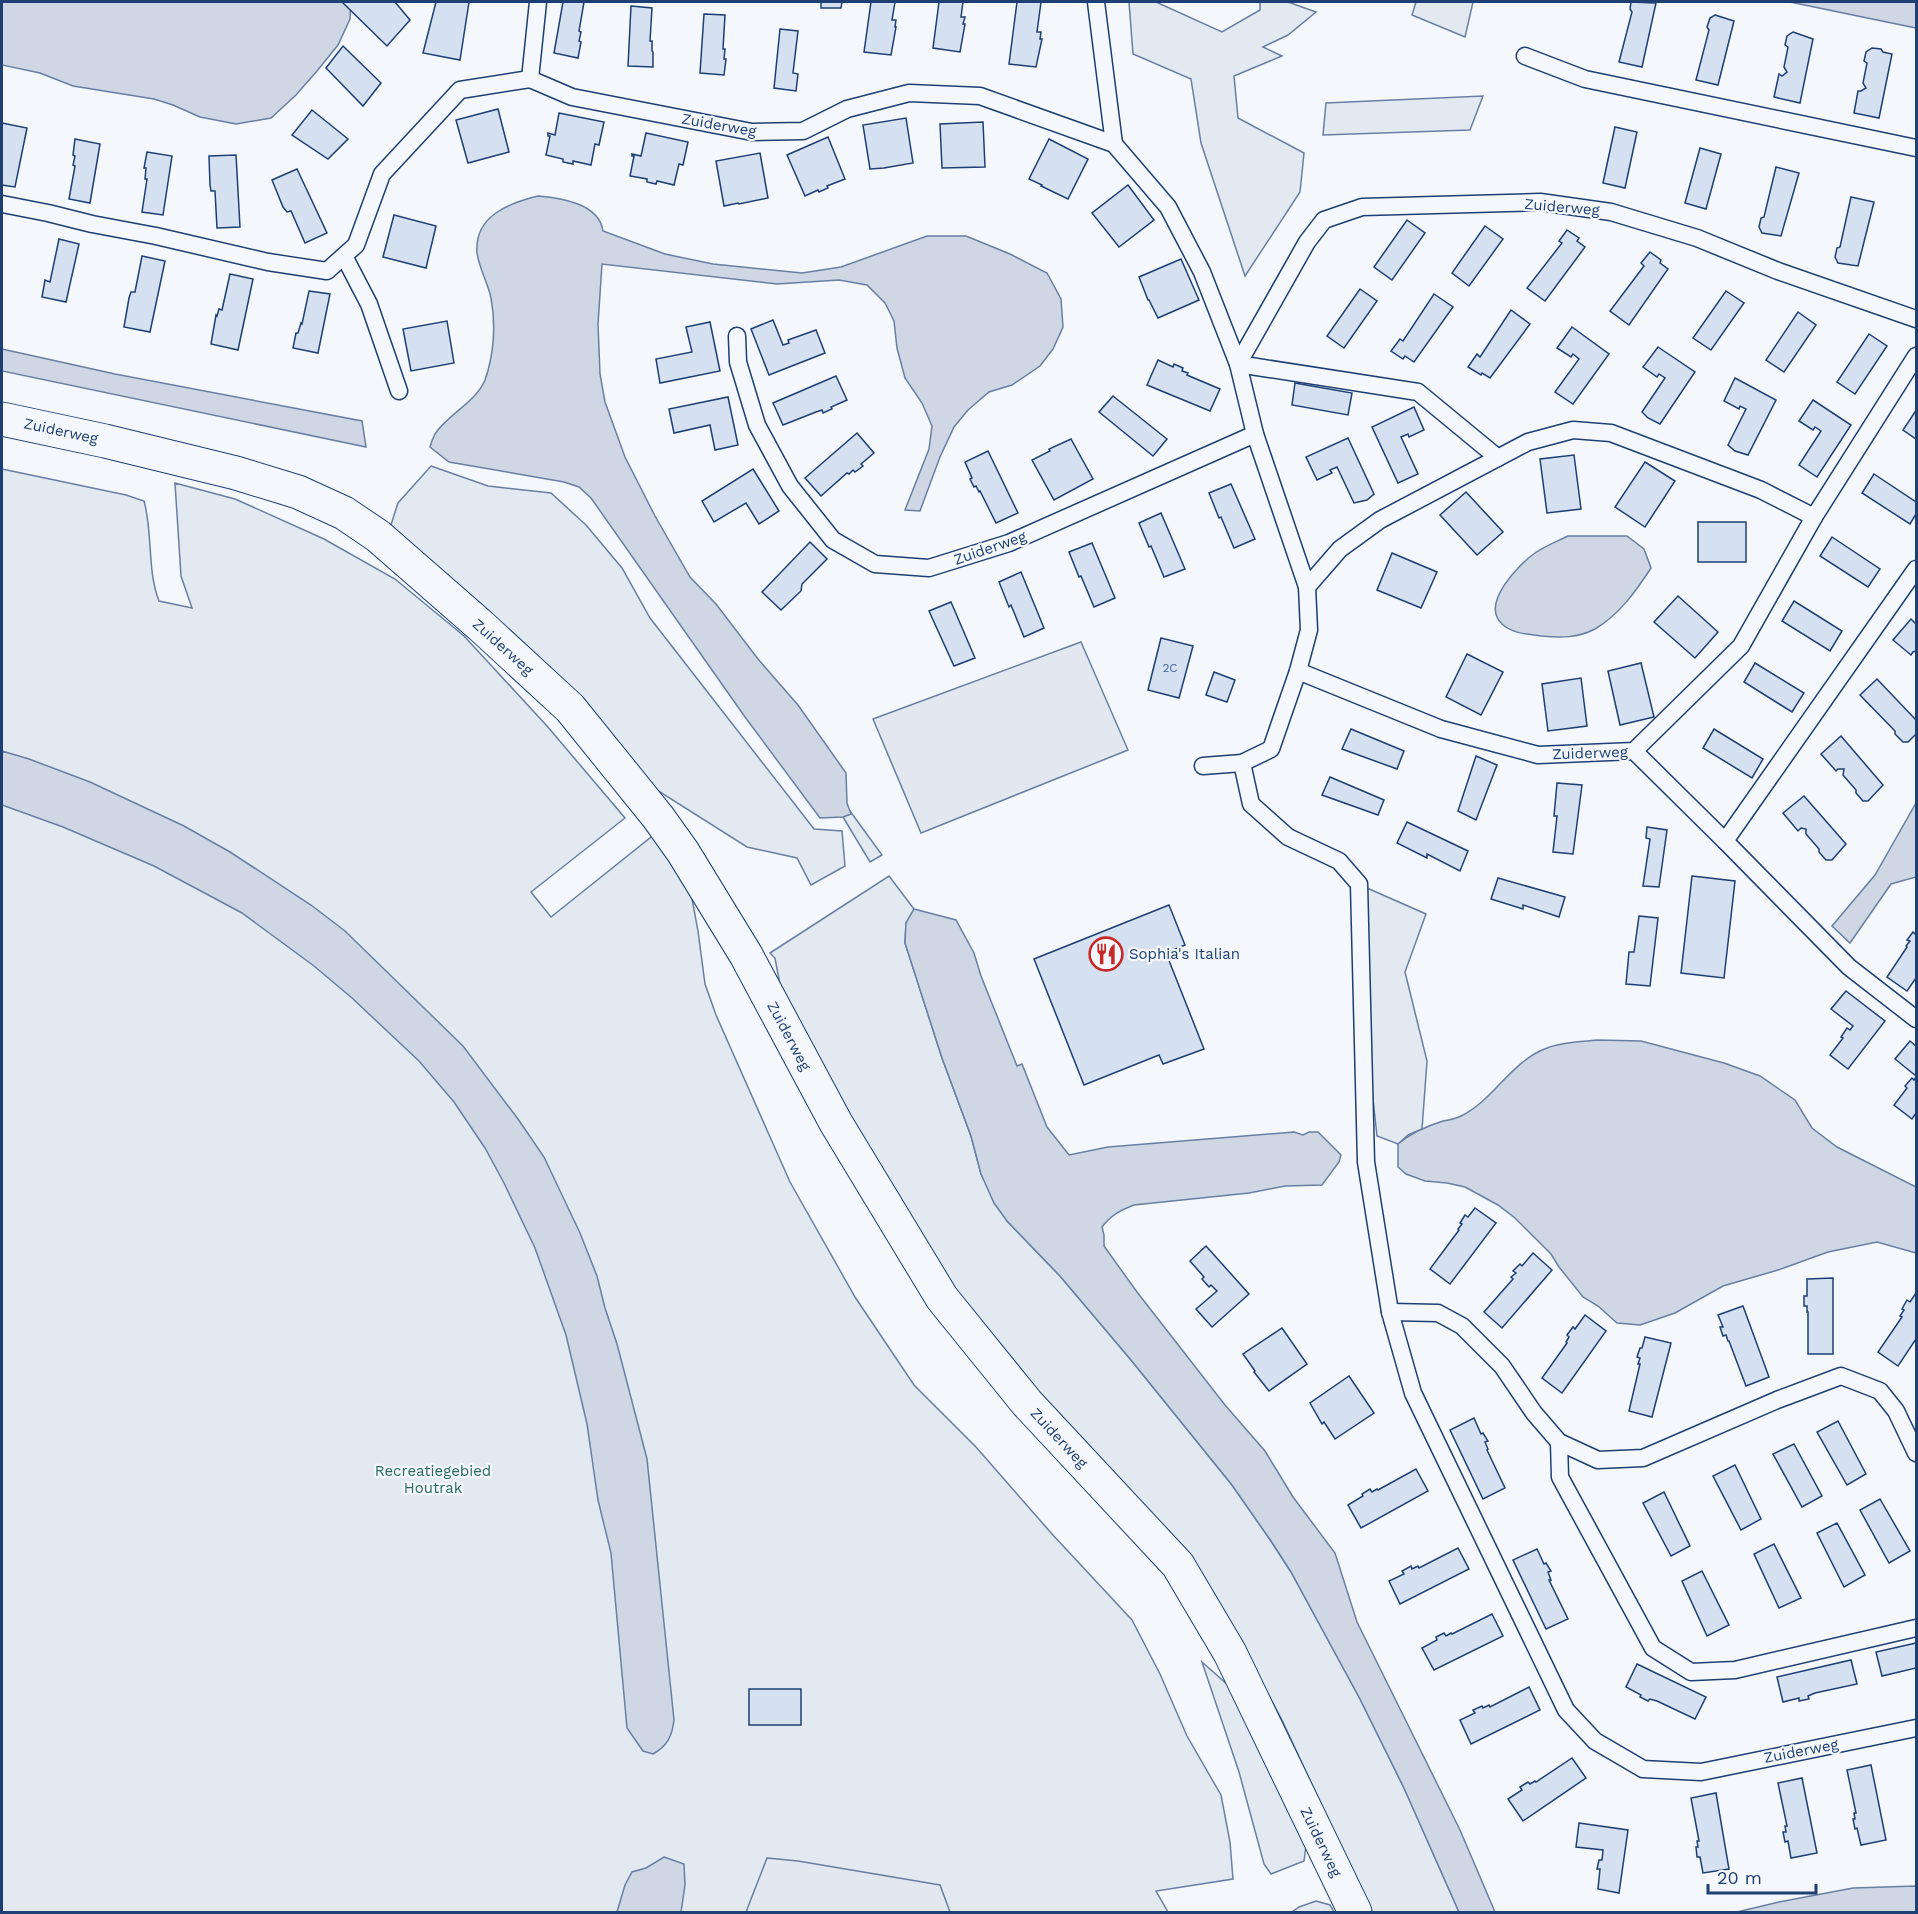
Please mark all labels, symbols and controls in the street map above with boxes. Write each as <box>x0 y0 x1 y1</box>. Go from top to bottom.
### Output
street label: Zuiderweg <box>680 110 758 140</box>
street label: Zuiderweg <box>1524 195 1600 219</box>
street label: Zuiderweg <box>22 414 100 448</box>
street label: Zuiderweg <box>951 527 1029 569</box>
street label: Zuiderweg <box>469 615 537 679</box>
house number: 2C <box>1162 661 1178 675</box>
street label: Zuiderweg <box>1552 743 1628 763</box>
restaurant icon: Sophia's Italian <box>1088 936 1124 972</box>
place label: Sophia's Italian <box>1129 945 1240 963</box>
street label: Zuiderweg <box>763 998 815 1074</box>
street label: Zuiderweg <box>1027 1404 1091 1472</box>
park label: Recreatiegebied Houtrak <box>375 1462 491 1497</box>
street label: Zuiderweg <box>1762 1735 1840 1767</box>
street label: Zuiderweg <box>1296 1804 1346 1880</box>
scale bar <box>1708 1857 1816 1895</box>
text: 20 m <box>1717 1867 1762 1888</box>

